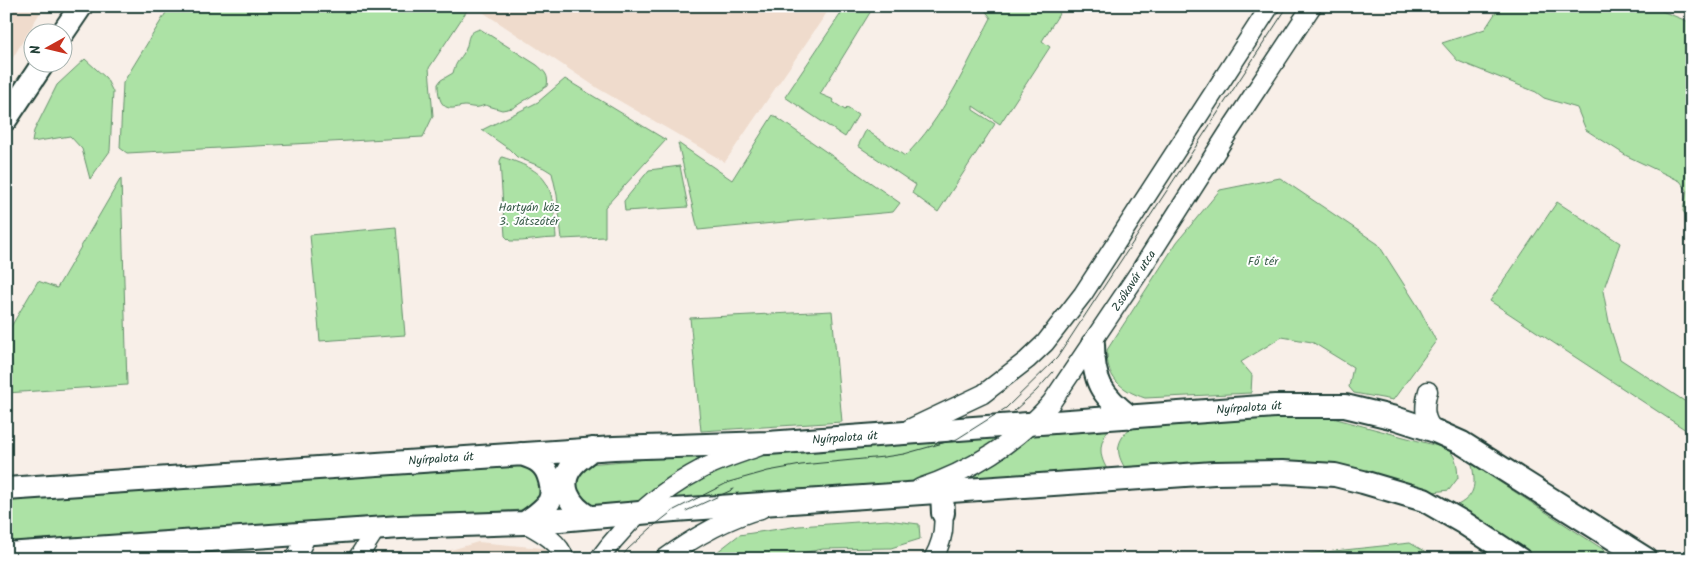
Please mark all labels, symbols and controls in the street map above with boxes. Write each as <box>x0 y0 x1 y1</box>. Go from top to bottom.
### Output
north arrow <box>22 22 72 72</box>
text: N <box>25 44 48 56</box>
park label: Hartyán köz 3. Játszótér <box>498 198 560 231</box>
street label: Zsókavár utca <box>1107 246 1161 316</box>
park label: Fő tér <box>1248 252 1279 271</box>
street label: Nyírpalota út <box>1216 396 1283 420</box>
street label: Nyírpalota út <box>812 426 879 450</box>
street label: Nyírpalota út <box>408 447 475 471</box>

